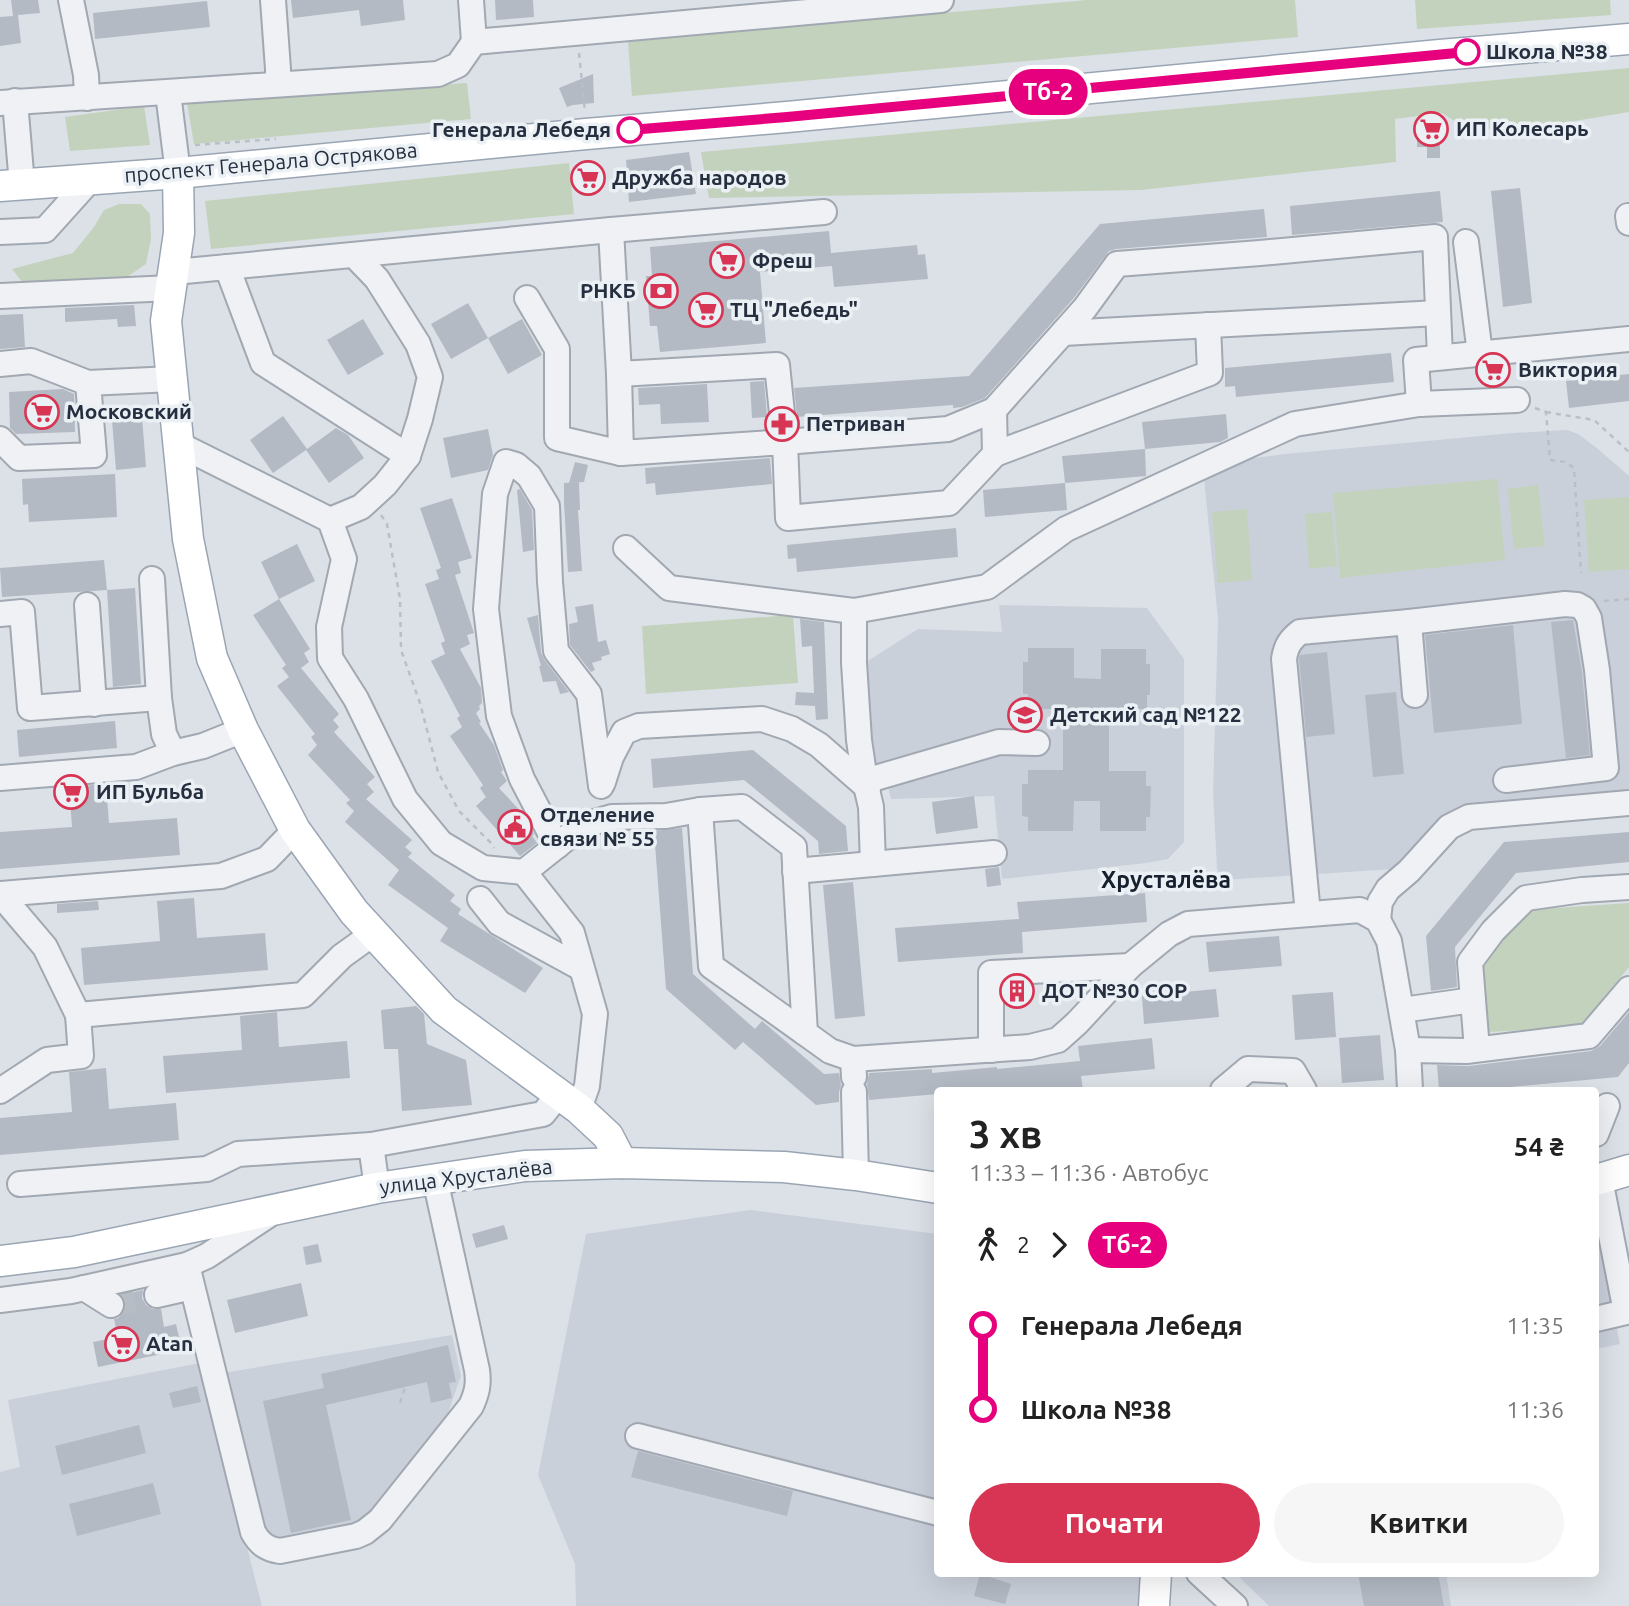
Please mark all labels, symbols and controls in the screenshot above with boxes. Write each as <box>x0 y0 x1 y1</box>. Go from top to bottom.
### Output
marker: Школа №38 <box>1454 39 1480 65</box>
place label: Школа №38 <box>1486 39 1608 63</box>
line badge: Тб-2 <box>999 69 1097 115</box>
text: Тб-2 <box>1023 78 1073 105</box>
supermarket icon: ИП Колесарь <box>1412 110 1450 148</box>
place label: ИП Колесарь <box>1456 116 1589 140</box>
place label: Генерала Лебедя <box>432 117 611 141</box>
marker: Генерала Лебедя <box>617 117 643 143</box>
street label: проспект Генерала Острякова <box>123 137 418 187</box>
supermarket icon: Дружба народов <box>569 159 607 197</box>
place label: Дружба народов <box>612 165 787 189</box>
supermarket icon: Фреш <box>708 242 746 280</box>
place label: Фреш <box>752 248 813 272</box>
bank icon: РНКБ <box>642 272 680 310</box>
place label: РНКБ <box>580 278 636 302</box>
supermarket icon: ТЦ "Лебедь" <box>687 291 725 329</box>
place label: ТЦ "Лебедь" <box>730 297 858 321</box>
supermarket icon: Виктория <box>1474 351 1512 389</box>
place label: Виктория <box>1518 357 1618 381</box>
supermarket icon: Московский <box>23 393 61 431</box>
place label: Московский <box>66 399 192 423</box>
pharmacy icon: Петриван <box>763 405 801 443</box>
place label: Петриван <box>806 411 905 435</box>
school or university icon: Детский сад №122 <box>1006 696 1044 734</box>
place label: Детский сад №122 <box>1050 702 1242 726</box>
supermarket icon: ИП Бульба <box>52 773 90 811</box>
place label: ИП Бульба <box>96 779 204 803</box>
place label: Отделение связи № 55 <box>540 802 655 850</box>
public building icon: Отделение связи № 55 <box>496 808 534 846</box>
district label: Хрусталёва <box>1101 867 1231 892</box>
building icon: ДОТ №30 СОР <box>998 972 1036 1010</box>
place label: ДОТ №30 СОР <box>1042 978 1187 1002</box>
text: 3 хв <box>969 1113 1042 1155</box>
text: 54 ₴ <box>1514 1132 1564 1161</box>
street label: улица Хрусталёва <box>378 1153 554 1199</box>
text: 11:33 – 11:36 · Автобус <box>969 1160 1209 1185</box>
icon: walk <box>969 1226 1007 1264</box>
icon: forward <box>1040 1226 1078 1264</box>
text: Тб-2 <box>1102 1231 1153 1258</box>
text: 2 <box>1017 1232 1030 1257</box>
text: Генерала Лебедя <box>1021 1311 1243 1340</box>
text: 11:35 <box>1506 1313 1564 1338</box>
supermarket icon: Atan <box>103 1325 141 1363</box>
place label: Atan <box>146 1331 193 1355</box>
text: Школа №38 <box>1021 1395 1171 1424</box>
text: 11:36 <box>1506 1397 1564 1422</box>
button: Почати <box>969 1483 1260 1563</box>
button: Квитки <box>1274 1483 1564 1563</box>

